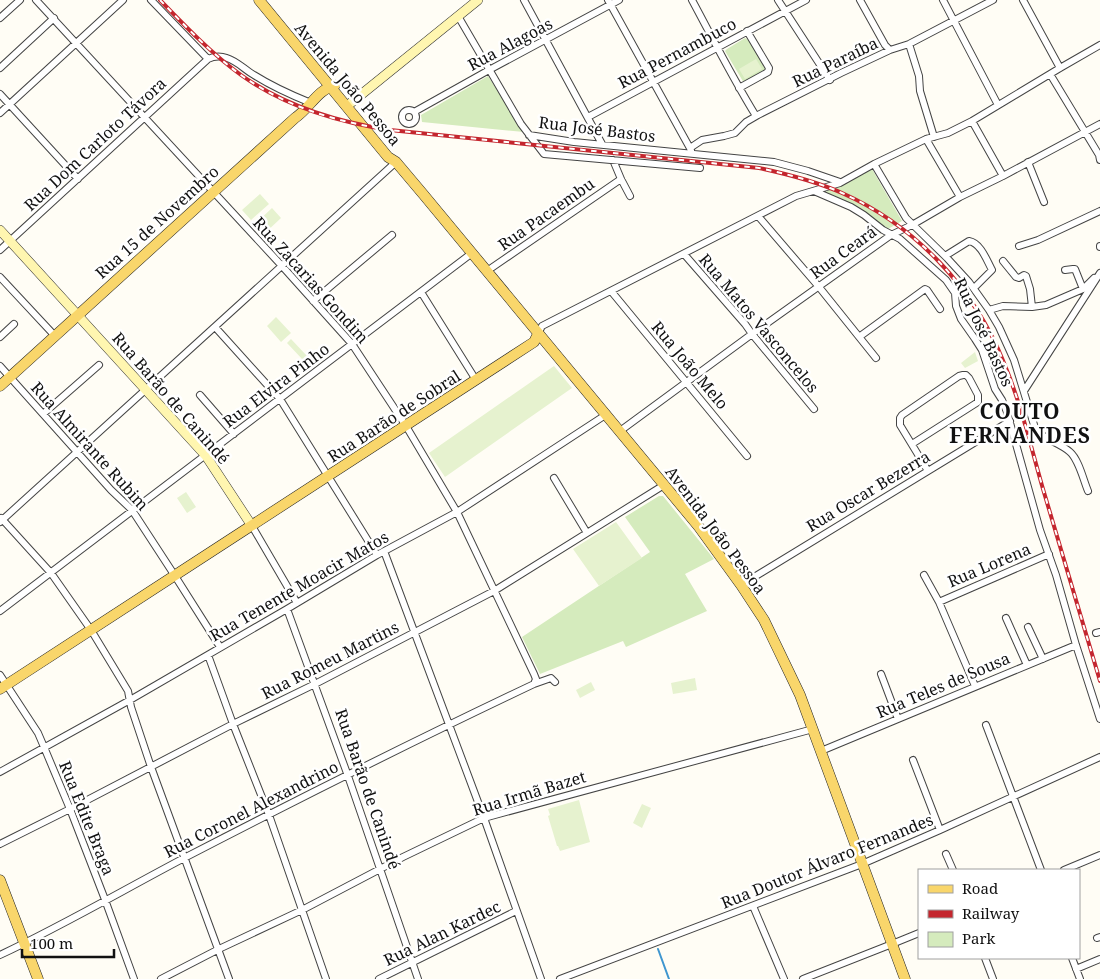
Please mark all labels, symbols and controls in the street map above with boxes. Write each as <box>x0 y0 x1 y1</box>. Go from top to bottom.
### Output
street label: Rua Alagoas <box>464 12 556 76</box>
street label: Rua Pernambuco <box>614 13 740 93</box>
street label: Avenida João Pessoa <box>290 18 406 150</box>
street label: Rua Paraíba <box>789 32 881 92</box>
street label: Rua Dom Carloto Távora <box>19 72 171 216</box>
street label: Rua José Bastos <box>537 111 657 147</box>
street label: Rua 15 de Novembro <box>90 160 224 284</box>
street label: Rua Pacaembu <box>493 173 599 255</box>
street label: Rua Zacarias Gondim <box>248 212 374 348</box>
street label: Rua Ceará <box>805 220 881 284</box>
street label: Rua Matos Vasconcelos <box>694 249 824 397</box>
street label: Rua José Bastos <box>949 274 1019 390</box>
street label: Rua João Melo <box>647 316 733 414</box>
street label: Rua Barão de Canindé <box>107 327 235 469</box>
street label: Rua Elvira Pinho <box>218 338 334 432</box>
street label: Rua Barão de Sobral <box>323 365 465 467</box>
street label: Rua Almirante Rubim <box>26 377 154 515</box>
district label: COUTO FERNANDES <box>949 397 1091 449</box>
street label: Rua Oscar Bezerra <box>802 445 934 537</box>
street label: Avenida João Pessoa <box>661 462 771 598</box>
street label: Rua Tenente Moacir Matos <box>206 526 392 646</box>
street label: Rua Lorena <box>944 538 1034 592</box>
street label: Rua Romeu Martins <box>258 616 402 704</box>
street label: Rua Teles de Sousa <box>873 647 1013 723</box>
street label: Rua Barão de Canindé <box>330 706 406 872</box>
street label: Rua Coronel Alexandrino <box>160 755 342 863</box>
street label: Rua Edite Braga <box>54 758 120 878</box>
street label: Rua Irmã Bazet <box>470 765 589 821</box>
street label: Rua Doutor Álvaro Fernandes <box>718 808 936 914</box>
legend <box>918 869 1080 959</box>
text: Road <box>962 878 998 898</box>
street label: Rua Alan Kardec <box>380 895 504 971</box>
text: Railway <box>962 903 1020 923</box>
scale bar <box>22 926 115 958</box>
text: Park <box>962 928 996 948</box>
text: 100 m <box>30 933 73 953</box>

